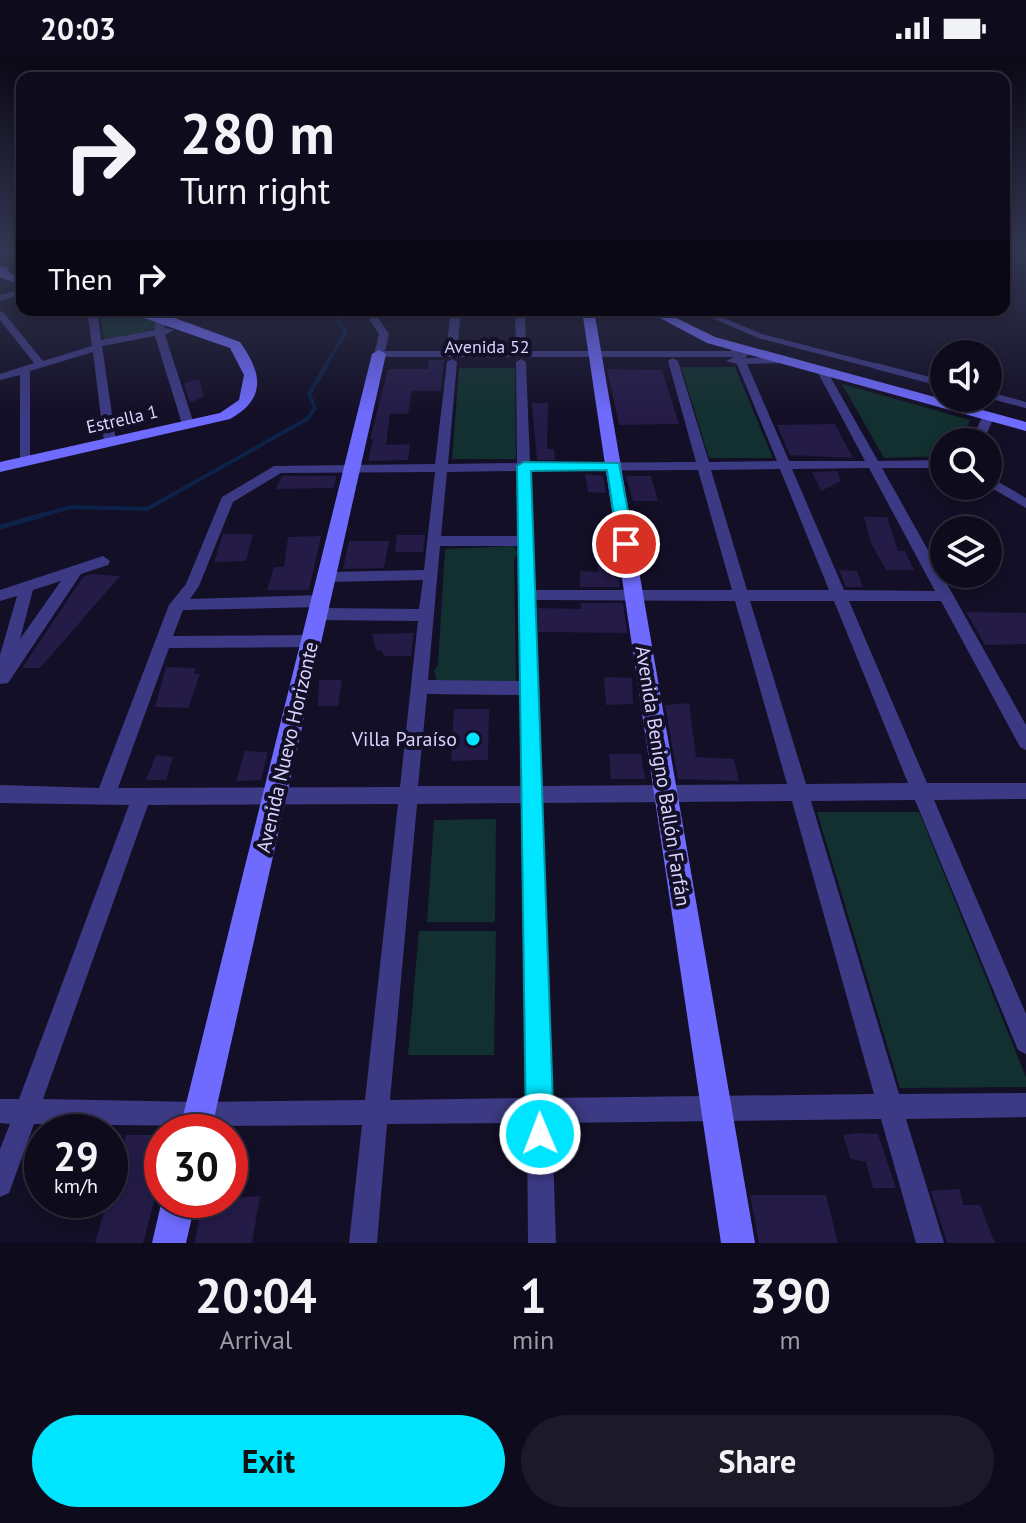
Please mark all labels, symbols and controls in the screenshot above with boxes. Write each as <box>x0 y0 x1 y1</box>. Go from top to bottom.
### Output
text: 20:03 <box>40 9 116 48</box>
text: 280 m <box>180 97 335 169</box>
icon: right <box>48 104 152 208</box>
text: Turn right <box>180 167 330 214</box>
icon: right <box>129 256 173 300</box>
text: Then <box>48 259 113 298</box>
street label: Avenida 52 <box>444 335 530 358</box>
map controls <box>930 340 1002 588</box>
button: sound <box>930 340 1002 412</box>
street label: Estrella 1 <box>84 400 160 438</box>
button: search <box>930 428 1002 500</box>
pin <box>592 510 660 578</box>
button: layers <box>930 516 1002 588</box>
icon: arrive <box>604 522 648 566</box>
street label: Avenida Nuevo Horizonte <box>250 639 324 855</box>
street label: Avenida Benigno Ballón Farfán <box>630 644 696 908</box>
place label: Villa Paraíso <box>351 726 457 752</box>
marker: Villa Paraíso <box>464 730 482 748</box>
position arrow <box>498 1092 582 1176</box>
speed limit sign: 30 <box>144 1114 248 1218</box>
text: 29 <box>53 1130 99 1182</box>
text: km/h <box>54 1173 98 1199</box>
text: 20:04 <box>195 1264 317 1326</box>
text: 1 <box>519 1264 547 1326</box>
text: 390 <box>749 1264 831 1326</box>
text: Arrival <box>220 1323 292 1356</box>
text: min <box>512 1323 554 1356</box>
text: m <box>780 1323 801 1356</box>
button: Exit <box>32 1415 505 1507</box>
button: Share <box>521 1415 994 1507</box>

